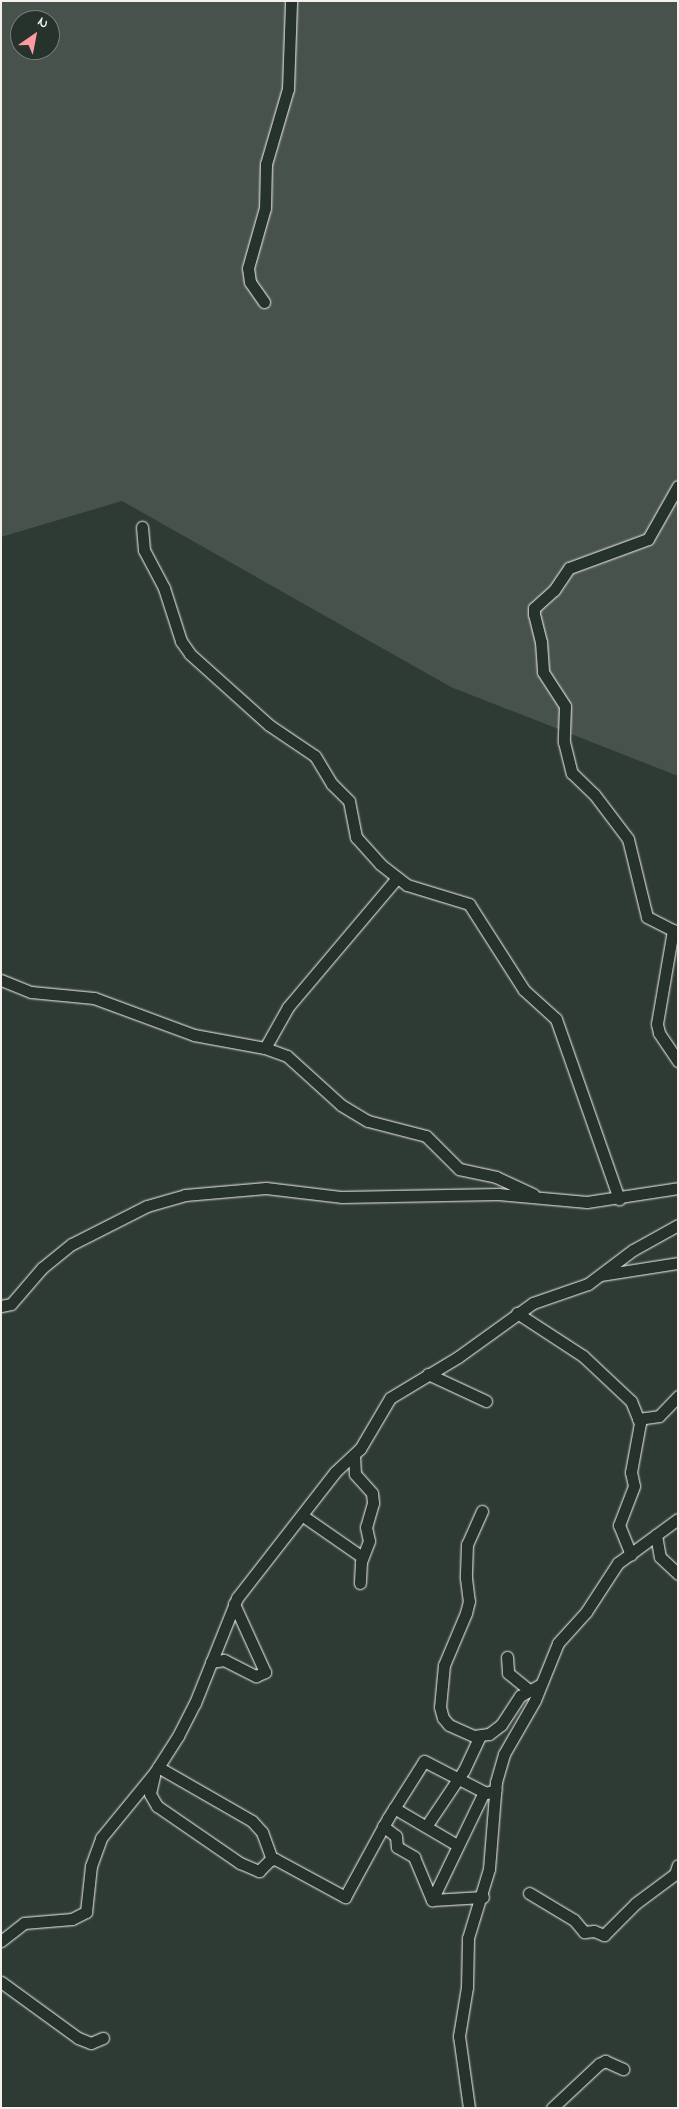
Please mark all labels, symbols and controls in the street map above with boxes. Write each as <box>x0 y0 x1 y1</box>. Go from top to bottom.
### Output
north arrow <box>10 10 60 60</box>
text: N <box>33 11 53 34</box>

